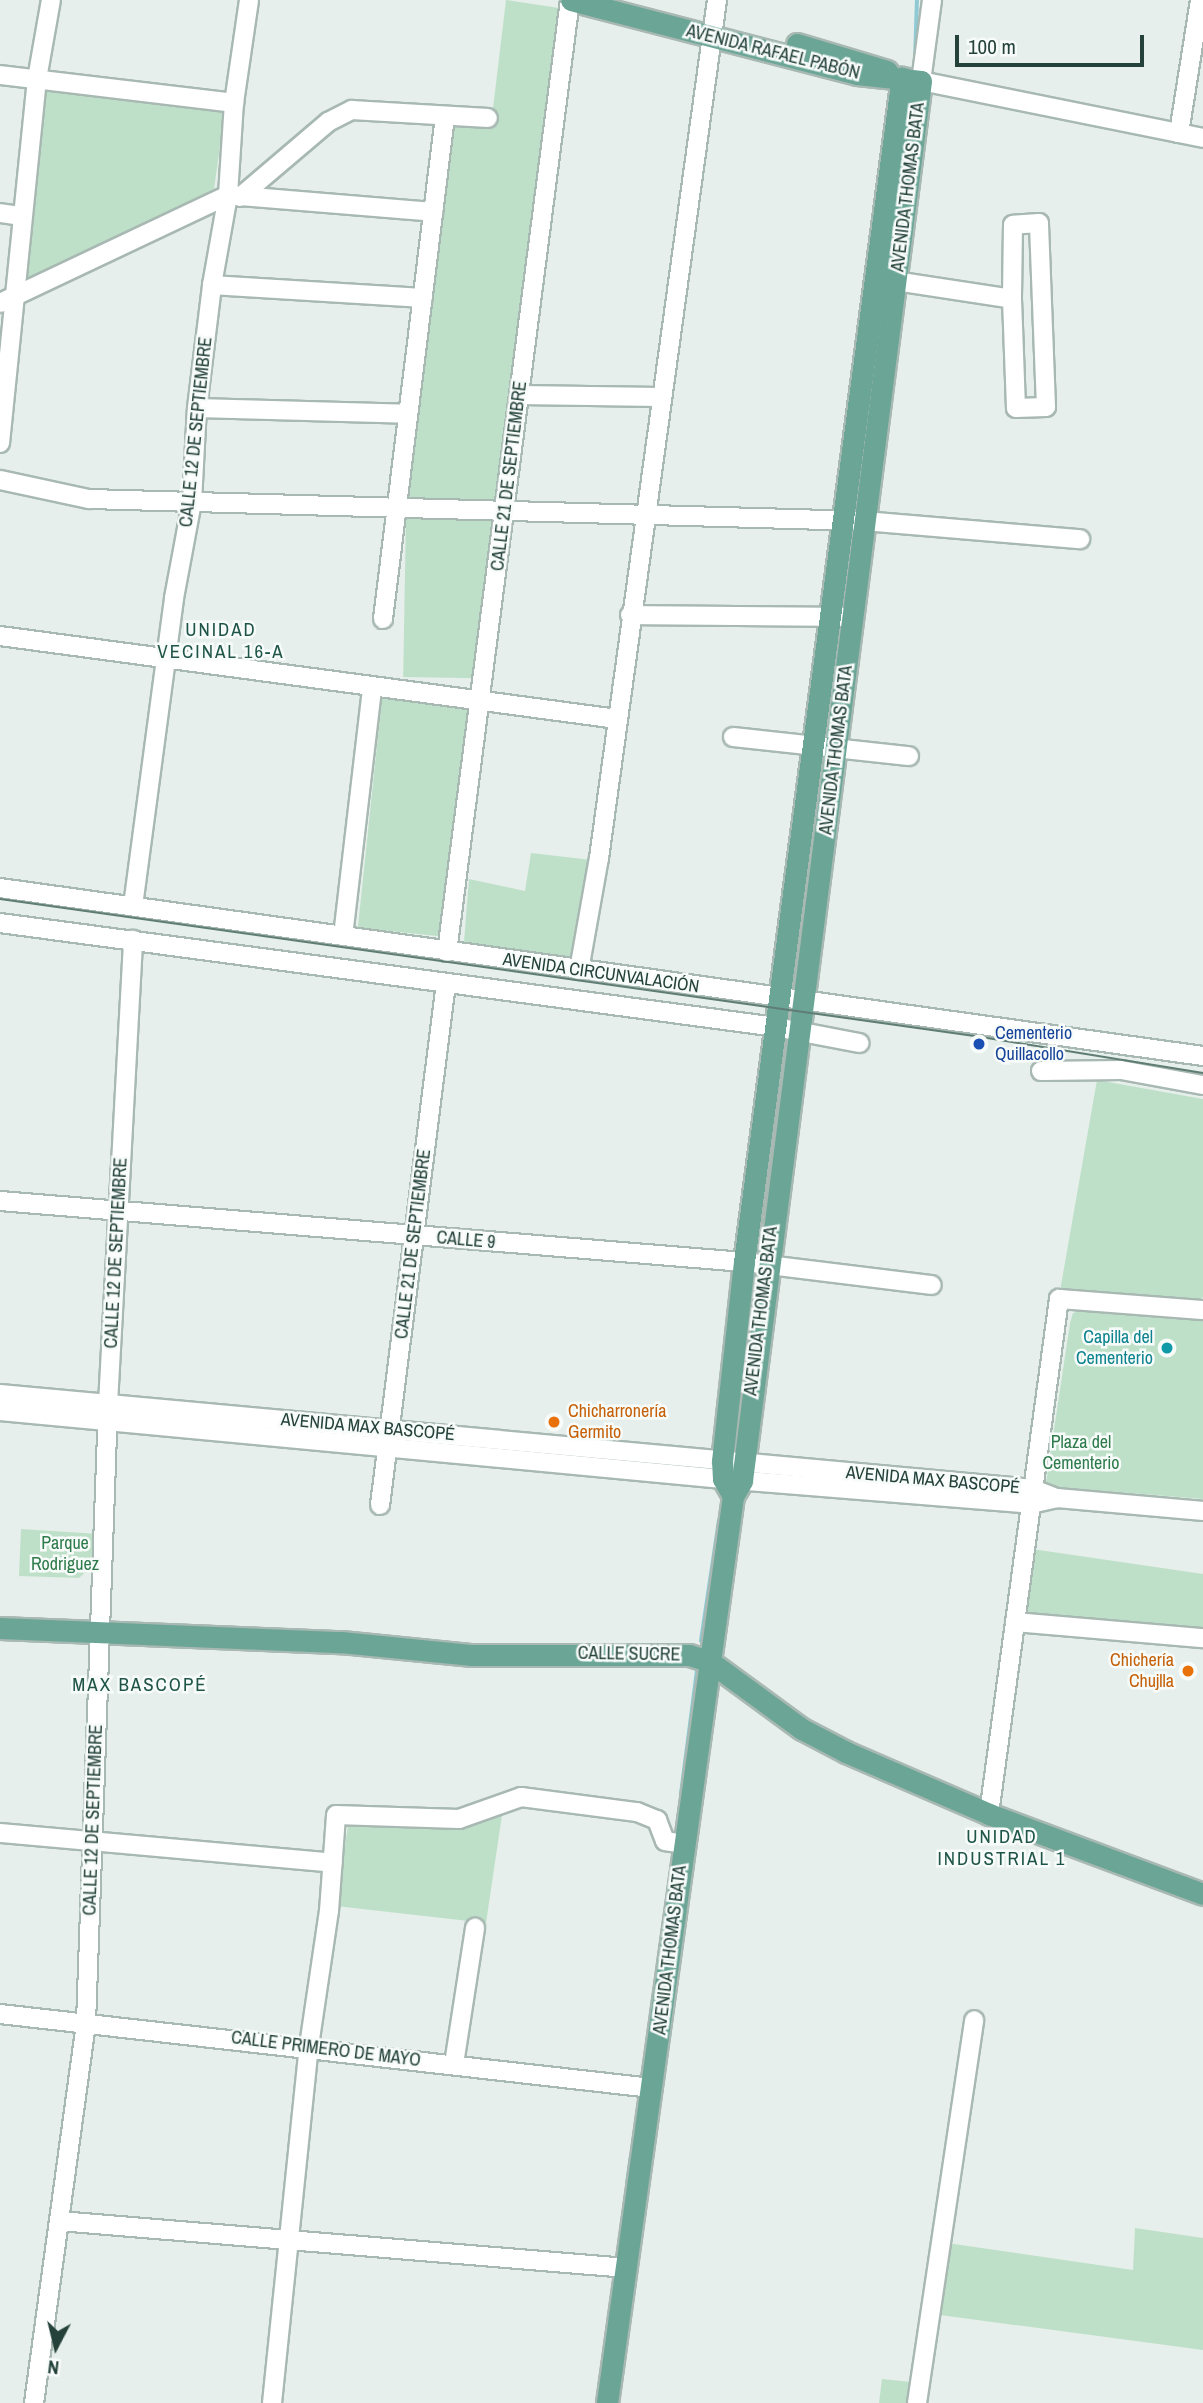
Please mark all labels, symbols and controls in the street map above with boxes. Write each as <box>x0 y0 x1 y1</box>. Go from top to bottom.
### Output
street label: AVENIDA RAFAEL PABÓN <box>683 20 863 84</box>
scale bar <box>958 21 1147 65</box>
text: 100 m <box>968 32 1016 61</box>
street label: AVENIDA THOMAS BATA <box>887 101 929 273</box>
street label: CALLE 12 DE SEPTIEMBRE <box>175 336 217 528</box>
street label: CALLE 21 DE SEPTIEMBRE <box>487 380 531 572</box>
district label: UNIDAD VECINAL 16-A <box>159 619 283 663</box>
street label: AVENIDA THOMAS BATA <box>815 664 857 836</box>
street label: AVENIDA CIRCUNVALACIÓN <box>501 948 701 998</box>
place label: Cementerio Quillacollo <box>995 1023 1072 1066</box>
marker: Cementerio Quillacollo <box>969 1034 989 1054</box>
street label: CALLE 21 DE SEPTIEMBRE <box>391 1148 435 1340</box>
street label: CALLE 12 DE SEPTIEMBRE <box>100 1157 132 1349</box>
street label: AVENIDA THOMAS BATA <box>740 1225 782 1397</box>
street label: CALLE 9 <box>436 1227 496 1253</box>
place label: Capilla del Cementerio <box>1076 1327 1153 1370</box>
marker: Capilla del Cementerio <box>1159 1340 1175 1356</box>
place label: Chicharronería Germito <box>568 1401 666 1444</box>
street label: AVENIDA MAX BASCOPÉ <box>280 1409 456 1445</box>
marker: Chicharronería Germito <box>546 1414 562 1430</box>
park label: Plaza del Cementerio <box>1042 1432 1120 1474</box>
street label: AVENIDA MAX BASCOPÉ <box>845 1462 1021 1498</box>
park label: Parque Rodriguez <box>31 1533 99 1576</box>
street label: CALLE SUCRE <box>578 1642 680 1666</box>
place label: Chichería Chujlla <box>1110 1650 1174 1692</box>
marker: Chichería Chujlla <box>1180 1663 1196 1679</box>
district label: MAX BASCOPÉ <box>74 1674 206 1696</box>
street label: CALLE 12 DE SEPTIEMBRE <box>79 1724 107 1916</box>
district label: UNIDAD INDUSTRIAL 1 <box>939 1826 1065 1870</box>
street label: AVENIDA THOMAS BATA <box>649 1864 691 2036</box>
street label: CALLE PRIMERO DE MAYO <box>230 2027 422 2071</box>
north arrow <box>21 2312 91 2382</box>
text: N <box>46 2354 61 2381</box>

